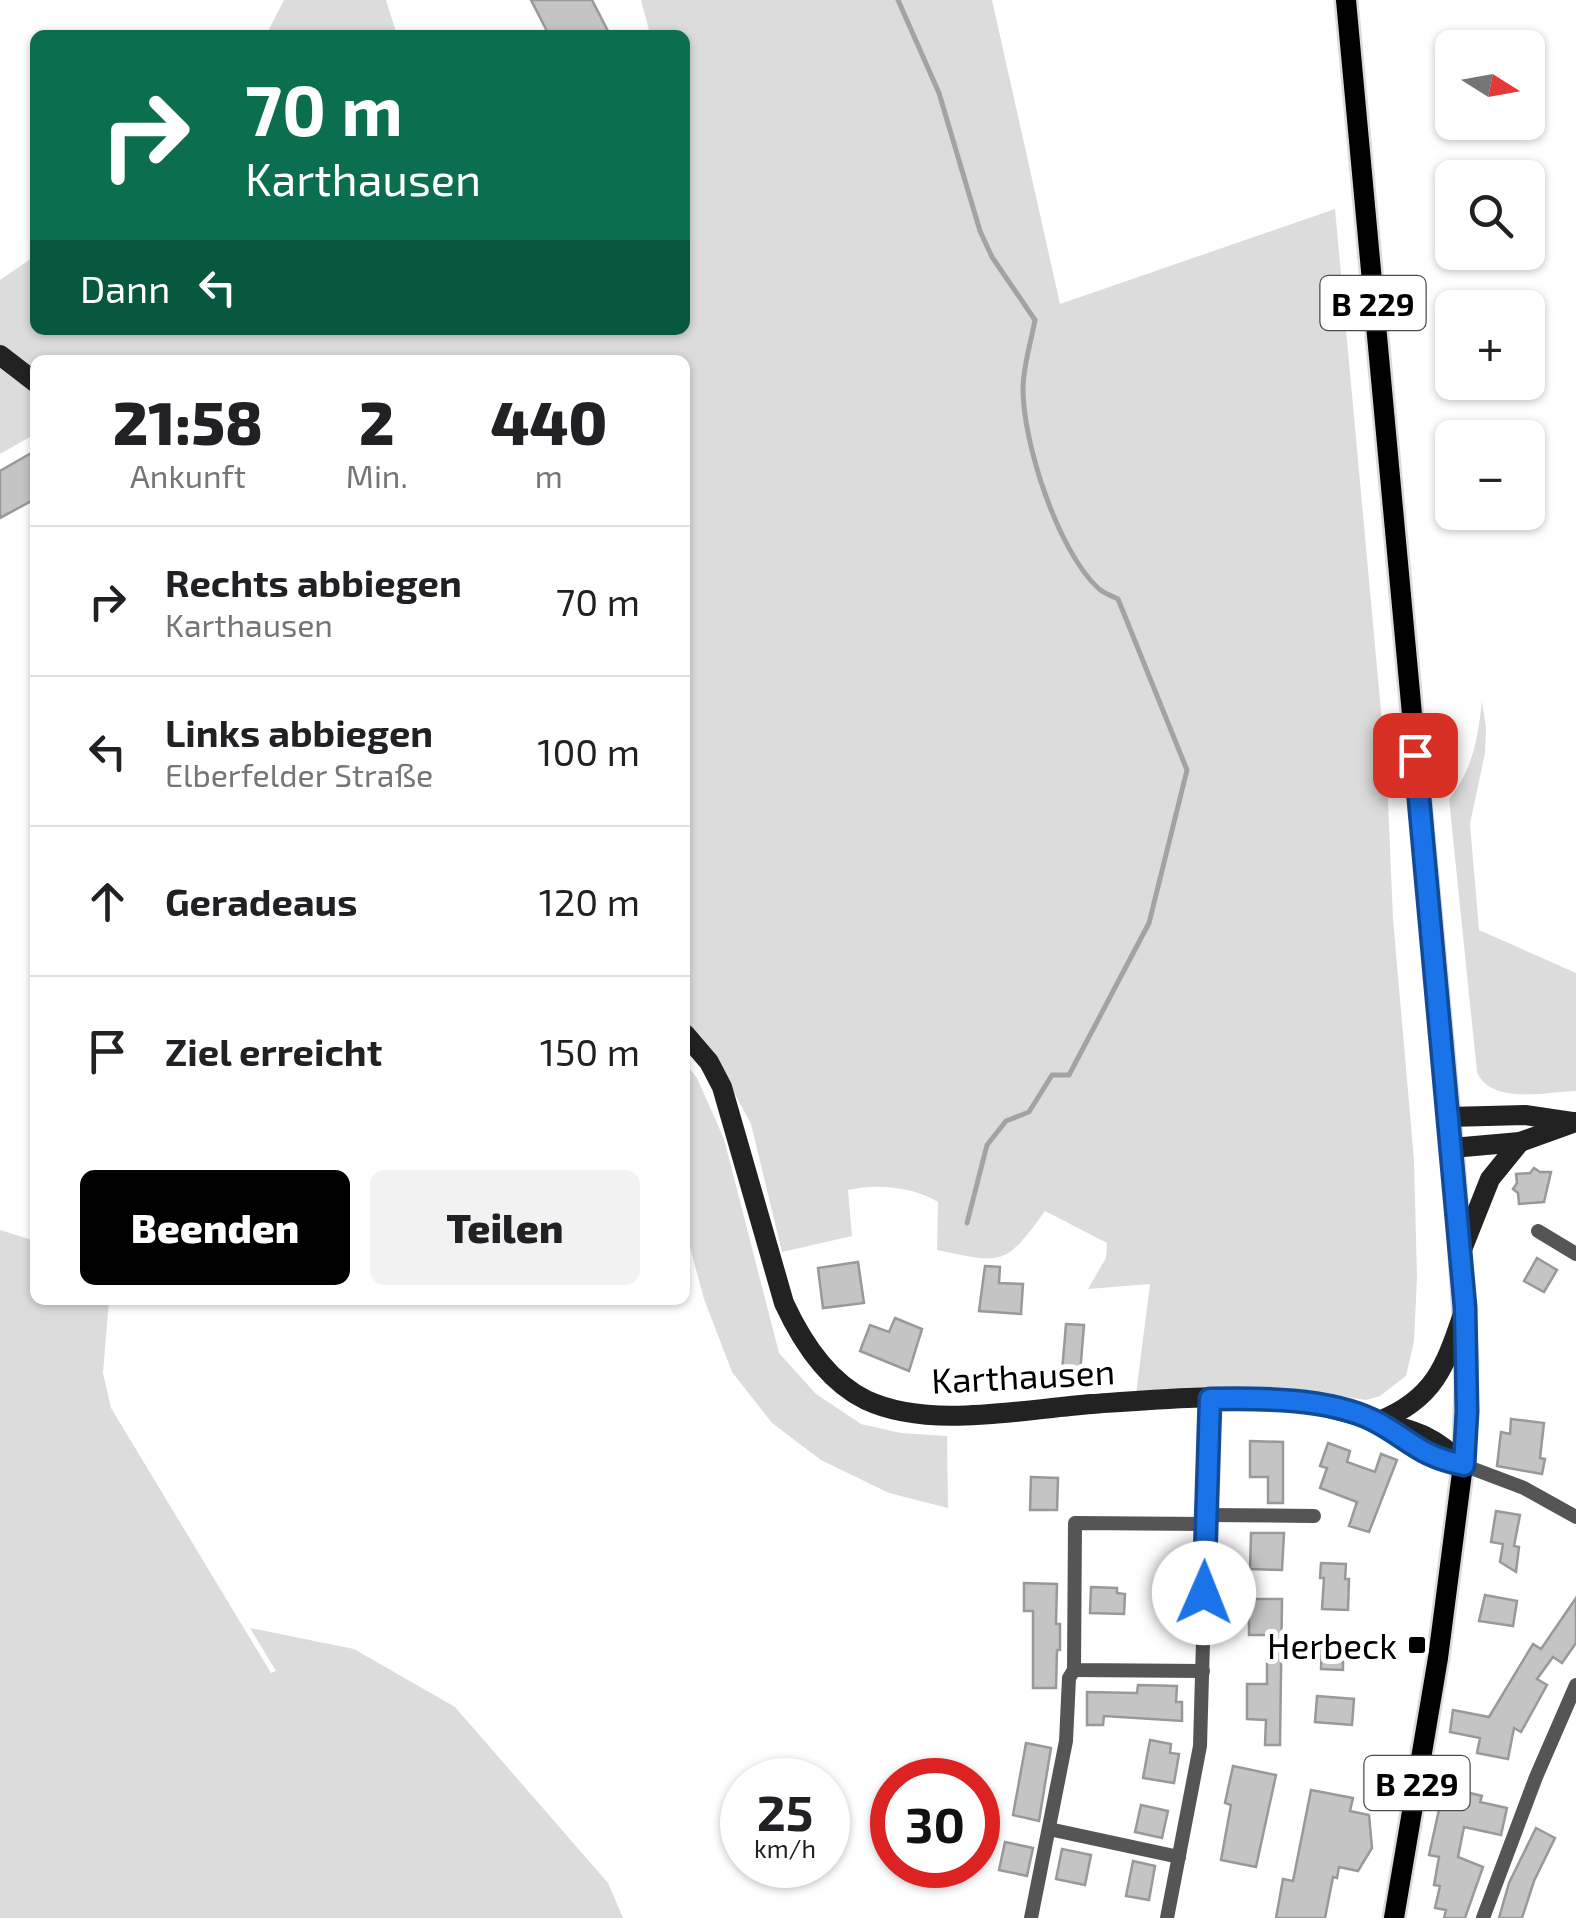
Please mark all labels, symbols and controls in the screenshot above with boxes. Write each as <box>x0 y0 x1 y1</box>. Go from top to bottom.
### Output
north arrow <box>1435 30 1545 140</box>
map controls <box>1435 30 1545 530</box>
text: 70 m <box>245 66 403 150</box>
icon: right <box>80 70 210 200</box>
text: Karthausen <box>245 151 481 205</box>
button: search <box>1435 160 1545 270</box>
icon: left <box>190 260 245 315</box>
text: Dann <box>80 265 170 311</box>
road number: B 229 <box>1320 276 1426 330</box>
button: + <box>1435 290 1545 400</box>
text: 21:58 <box>113 385 263 457</box>
text: 2 <box>359 385 395 457</box>
text: 440 <box>491 385 607 457</box>
button: − <box>1435 420 1545 530</box>
text: Ankunft <box>130 456 246 494</box>
text: Min. <box>346 456 408 494</box>
text: m <box>535 456 563 494</box>
text: Rechts abbiegen <box>165 559 462 605</box>
icon: right <box>80 574 135 629</box>
text: 70 m <box>556 578 640 624</box>
text: Karthausen <box>165 605 333 643</box>
text: Links abbiegen <box>165 709 433 755</box>
pin <box>1373 713 1458 798</box>
icon: left <box>80 724 135 779</box>
text: 100 m <box>537 728 640 774</box>
icon: arrive <box>1388 728 1443 783</box>
text: Elberfelder Straße <box>165 755 433 793</box>
icon: ahead <box>80 874 135 929</box>
text: Geradeaus <box>165 878 357 924</box>
text: 120 m <box>539 878 640 924</box>
icon: arrive <box>80 1024 135 1079</box>
text: Ziel erreicht <box>165 1028 382 1074</box>
text: 150 m <box>540 1028 640 1074</box>
button: Beenden <box>80 1170 350 1285</box>
button: Teilen <box>370 1170 640 1285</box>
street label: Karthausen <box>930 1349 1116 1401</box>
position arrow <box>1152 1541 1256 1645</box>
place label: Herbeck <box>1267 1624 1397 1666</box>
marker: Herbeck <box>1406 1634 1428 1656</box>
road number: B 229 <box>1364 1756 1470 1810</box>
speed limit sign: 30 <box>870 1758 1000 1888</box>
text: 25 <box>757 1781 813 1841</box>
text: km/h <box>754 1833 816 1863</box>

